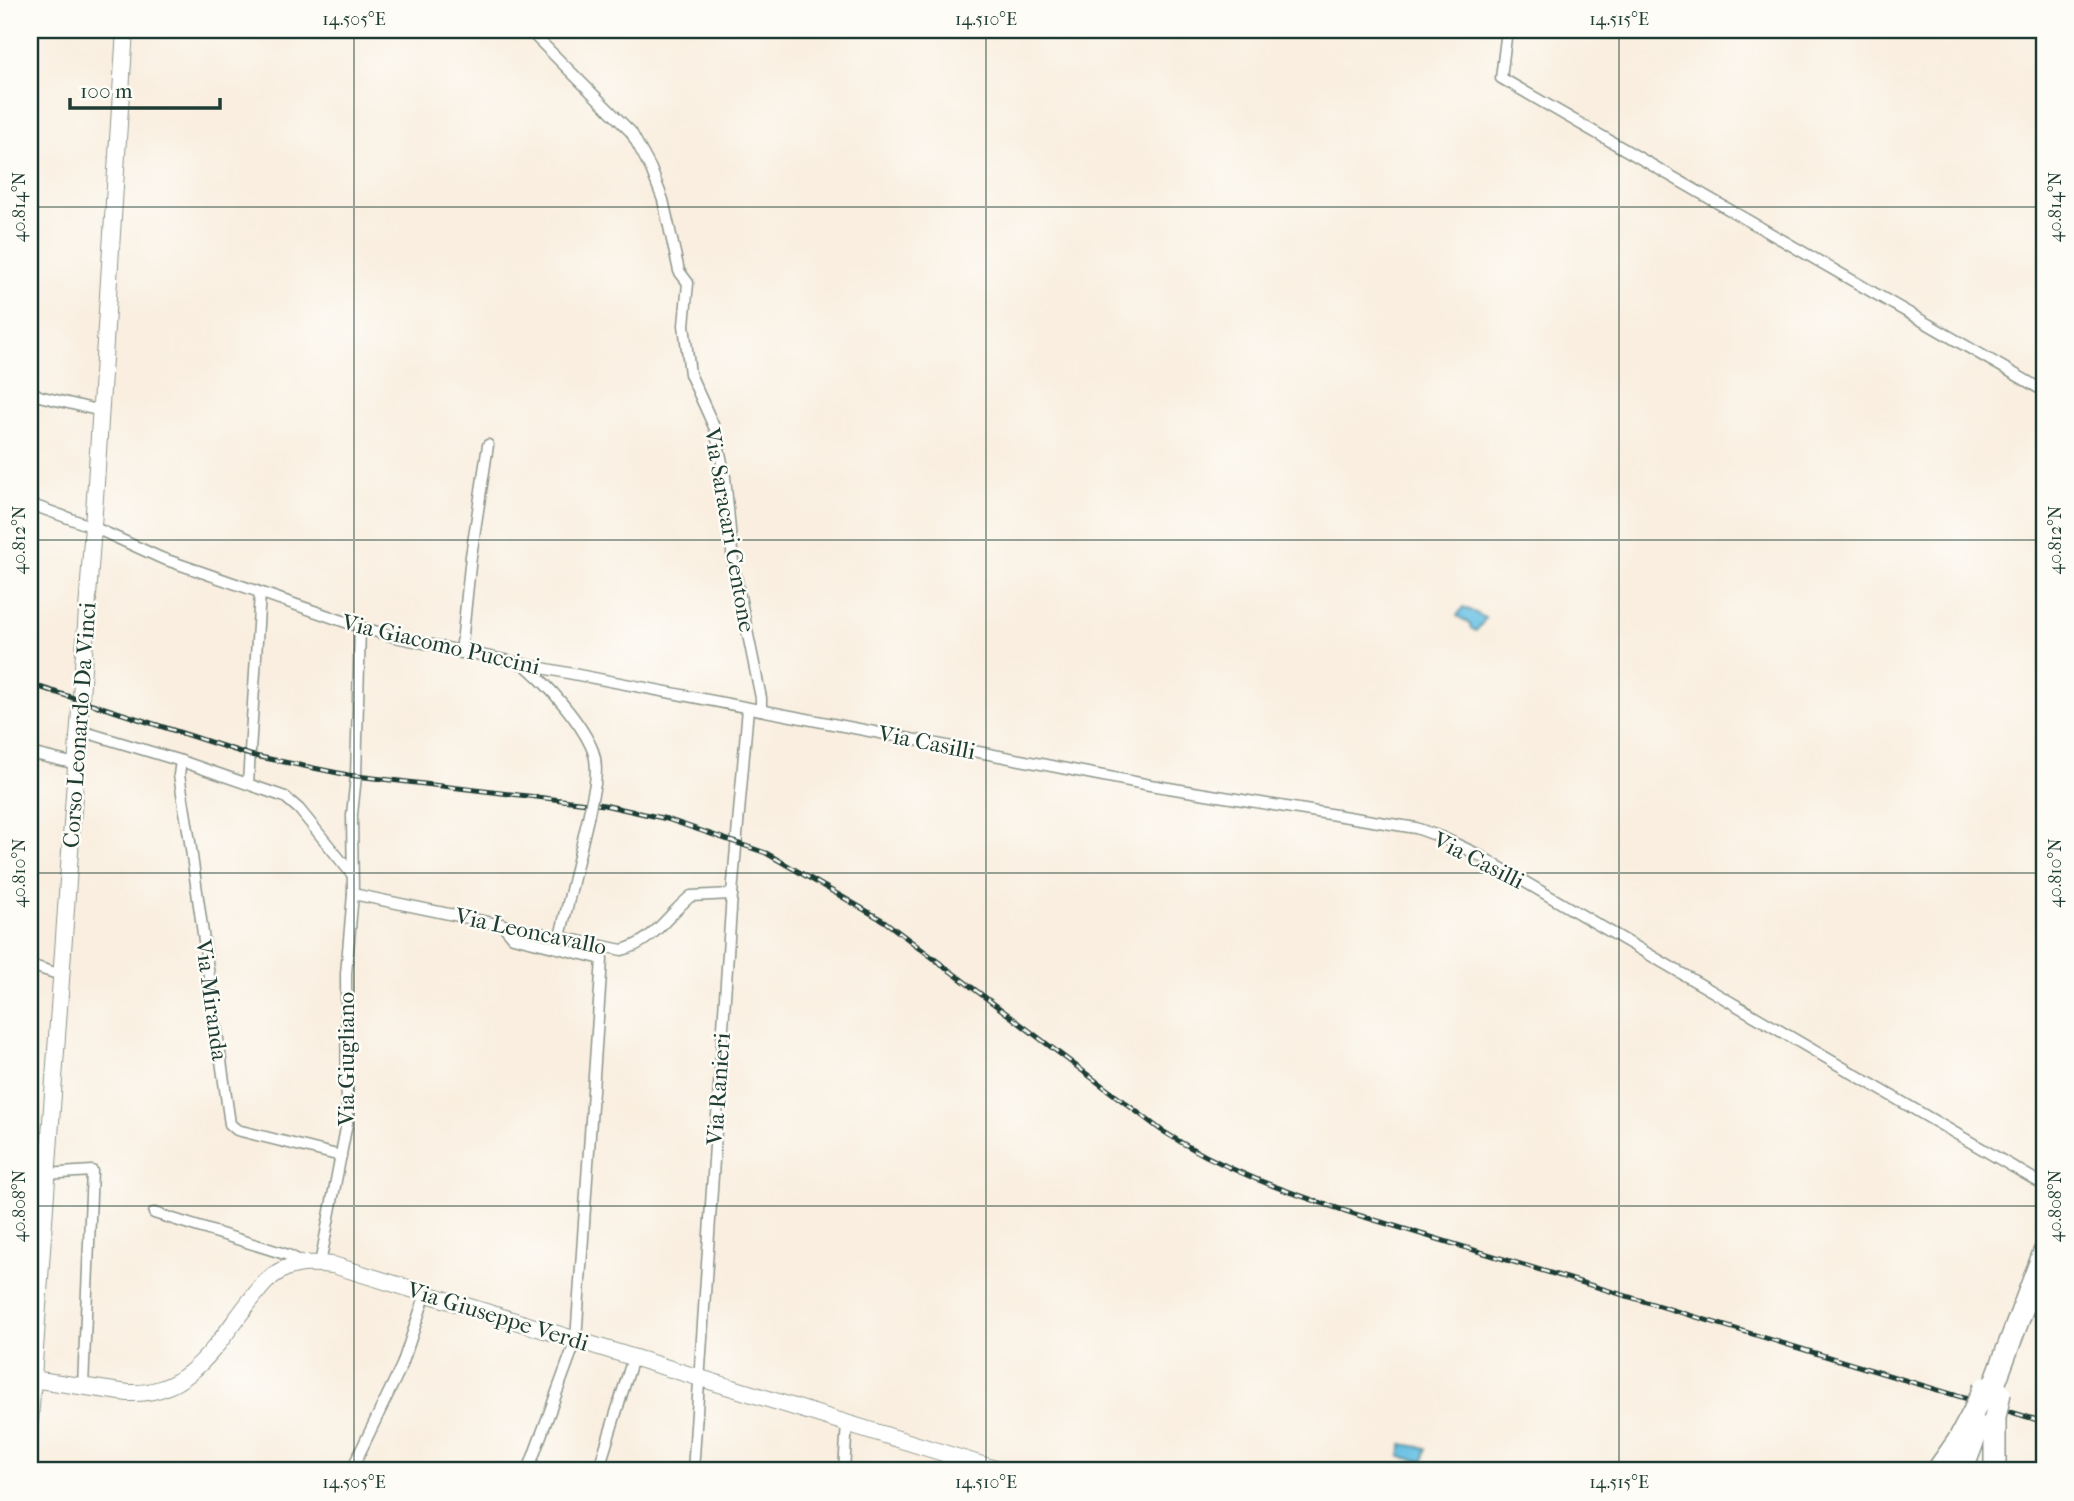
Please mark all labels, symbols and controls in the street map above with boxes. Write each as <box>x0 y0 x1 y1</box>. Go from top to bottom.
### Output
text: 14.505°E <box>322 9 386 30</box>
text: 14.510°E <box>955 9 1017 30</box>
text: 14.515°E <box>1589 9 1649 30</box>
scale bar <box>70 66 220 110</box>
text: 100 m <box>80 79 133 103</box>
text: 40.814°N <box>9 171 30 242</box>
text: 40.814°N <box>2045 171 2066 242</box>
street label: Via Saracari Centone <box>698 425 761 634</box>
text: 40.812°N <box>9 505 30 574</box>
text: 40.812°N <box>2045 505 2066 574</box>
street label: Corso Leonardo Da Vinci <box>57 601 102 849</box>
street label: Via Giacomo Puccini <box>338 608 543 680</box>
street label: Via Casilli <box>875 720 978 765</box>
street label: Via Casilli <box>1428 826 1529 895</box>
text: 40.810°N <box>9 838 30 908</box>
text: 40.810°N <box>2045 838 2066 908</box>
street label: Via Leoncavallo <box>452 902 609 961</box>
street label: Via Miranda <box>190 937 233 1063</box>
street label: Via Giugliano <box>333 992 360 1127</box>
street label: Via Ranieri <box>701 1032 736 1147</box>
text: 40.808°N <box>9 1170 30 1242</box>
text: 40.808°N <box>2045 1170 2066 1242</box>
street label: Via Giuseppe Verdi <box>403 1276 592 1357</box>
text: 14.505°E <box>322 1472 386 1493</box>
text: 14.510°E <box>955 1472 1017 1493</box>
text: 14.515°E <box>1589 1472 1649 1493</box>

